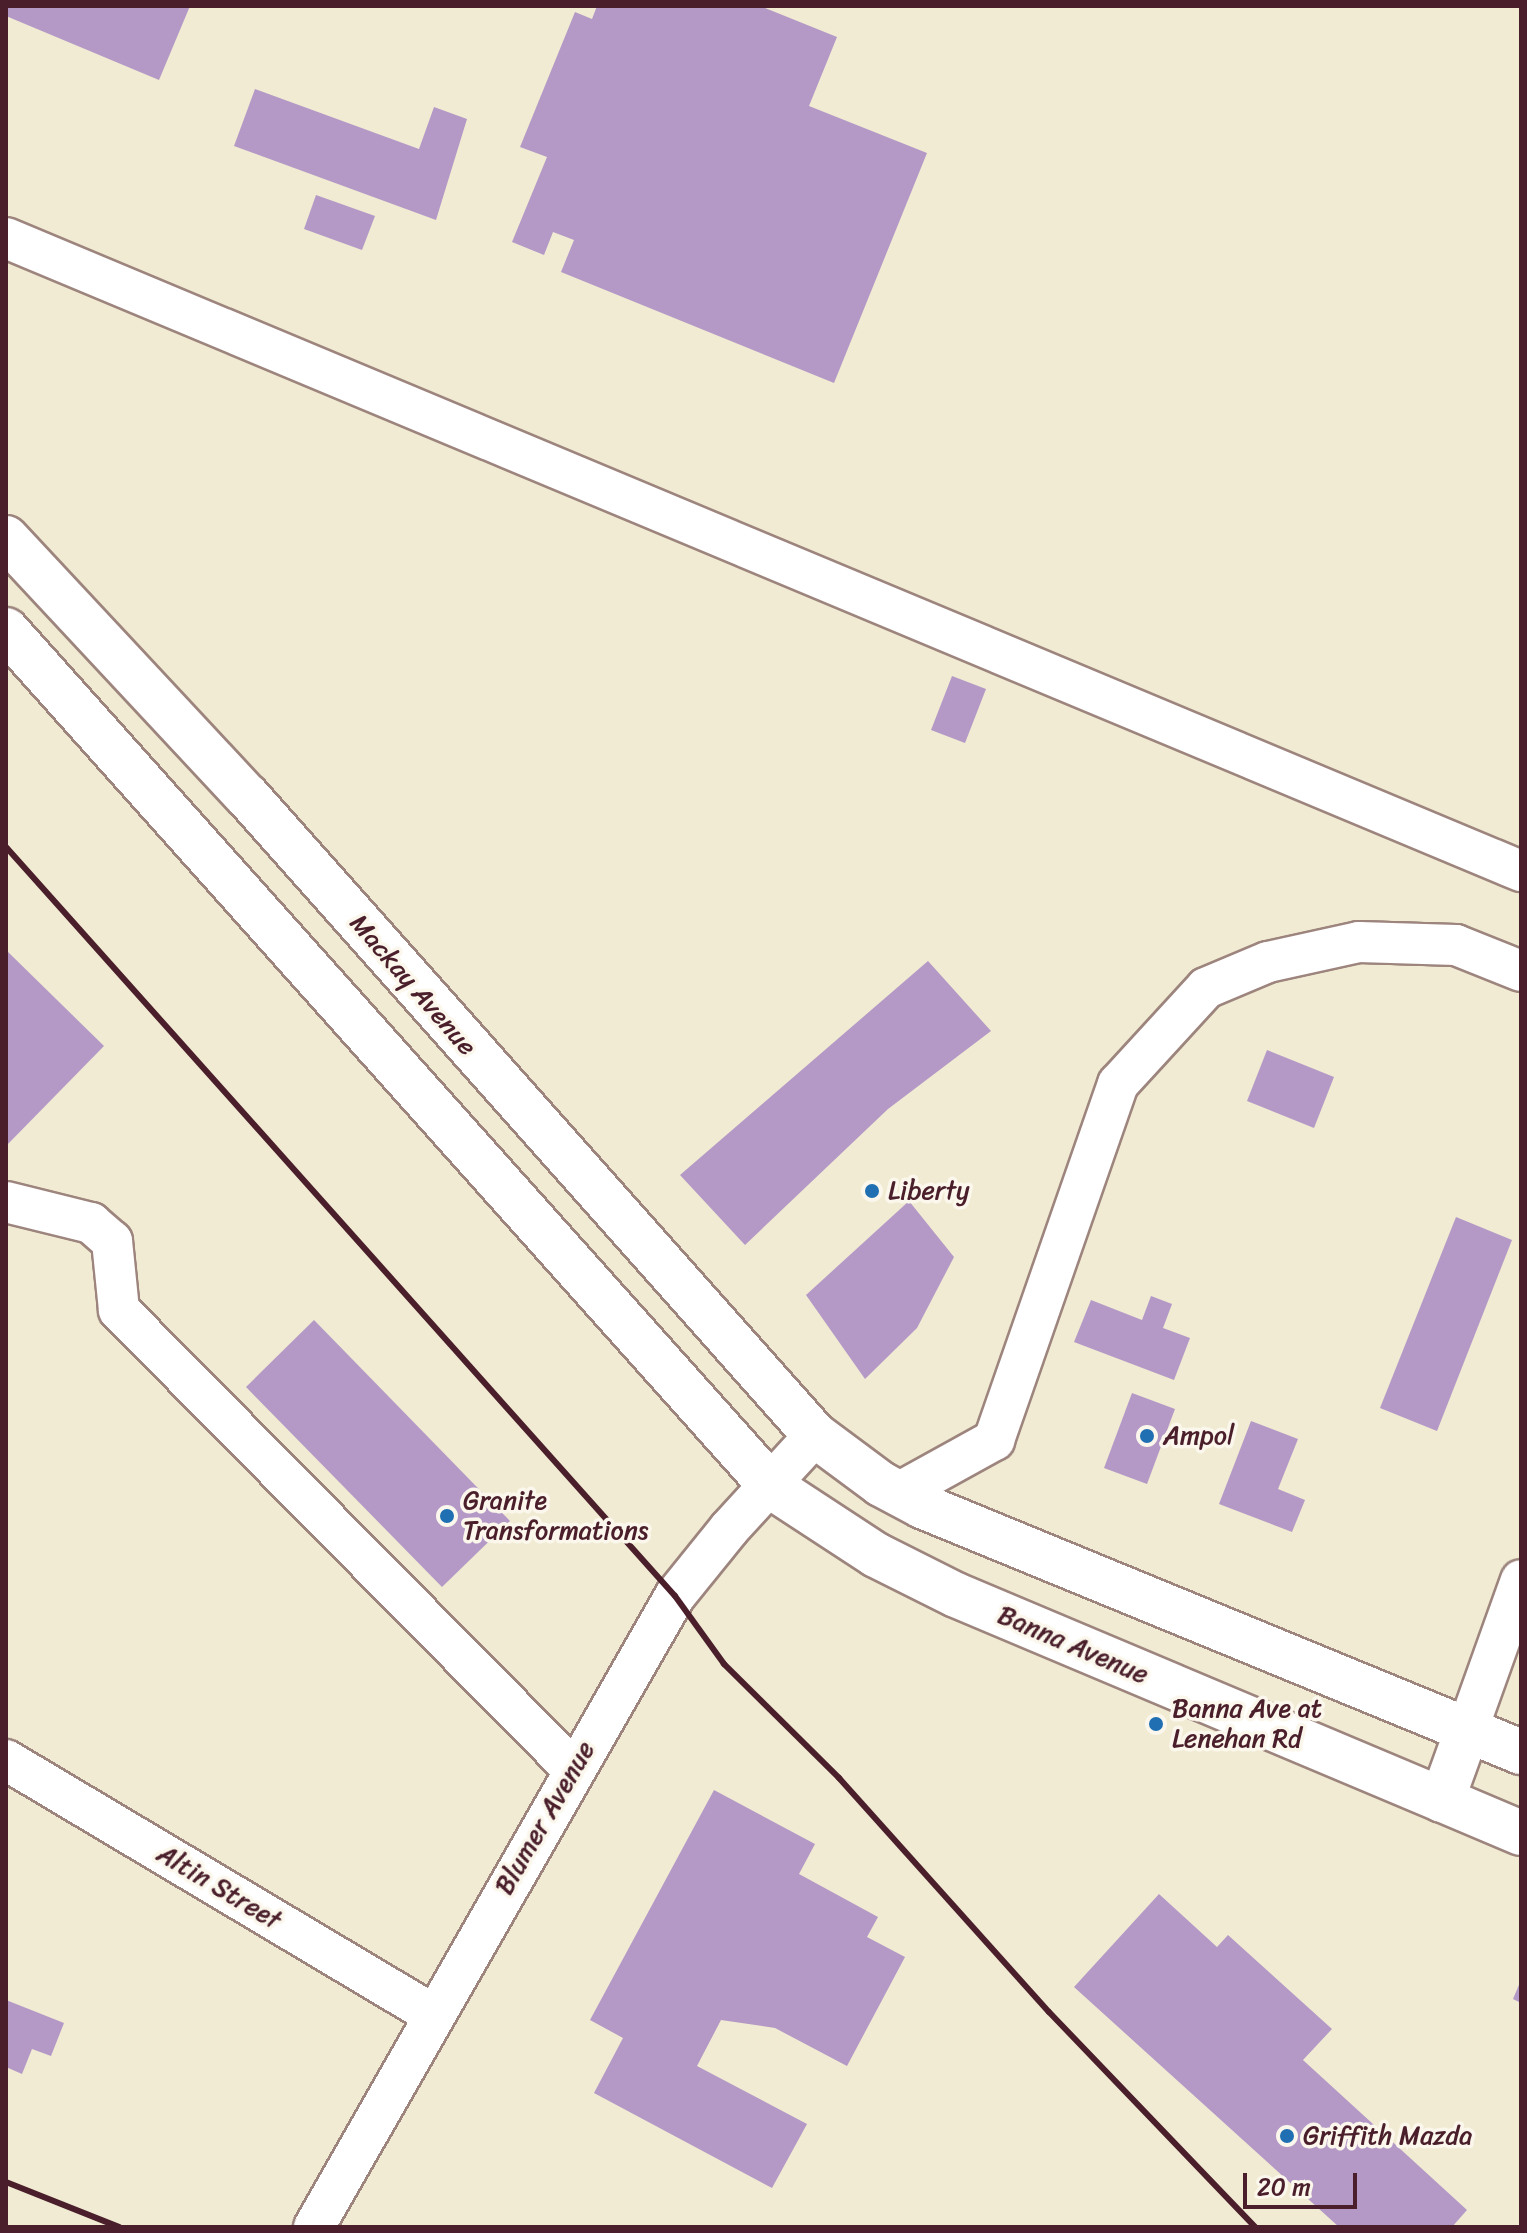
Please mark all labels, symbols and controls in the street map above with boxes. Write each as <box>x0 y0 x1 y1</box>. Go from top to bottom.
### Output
street label: Mackay Avenue <box>343 908 483 1062</box>
place label: Liberty <box>888 1175 969 1207</box>
marker: Liberty <box>863 1182 881 1200</box>
place label: Ampol <box>1163 1420 1234 1452</box>
marker: Ampol <box>1138 1427 1156 1445</box>
place label: Granite Transformations <box>463 1485 648 1546</box>
marker: Granite Transformations <box>438 1507 456 1525</box>
street label: Banna Avenue <box>993 1599 1153 1691</box>
place label: Banna Ave at Lenehan Rd <box>1172 1693 1323 1754</box>
marker: Banna Ave at Lenehan Rd <box>1147 1715 1165 1733</box>
street label: Blumer Avenue <box>489 1736 601 1900</box>
street label: Altin Street <box>151 1838 287 1936</box>
place label: Griffith Mazda <box>1303 2120 1472 2152</box>
marker: Griffith Mazda <box>1278 2127 1296 2145</box>
scale bar <box>1247 2157 1361 2207</box>
text: 20 m <box>1257 2166 1311 2208</box>

